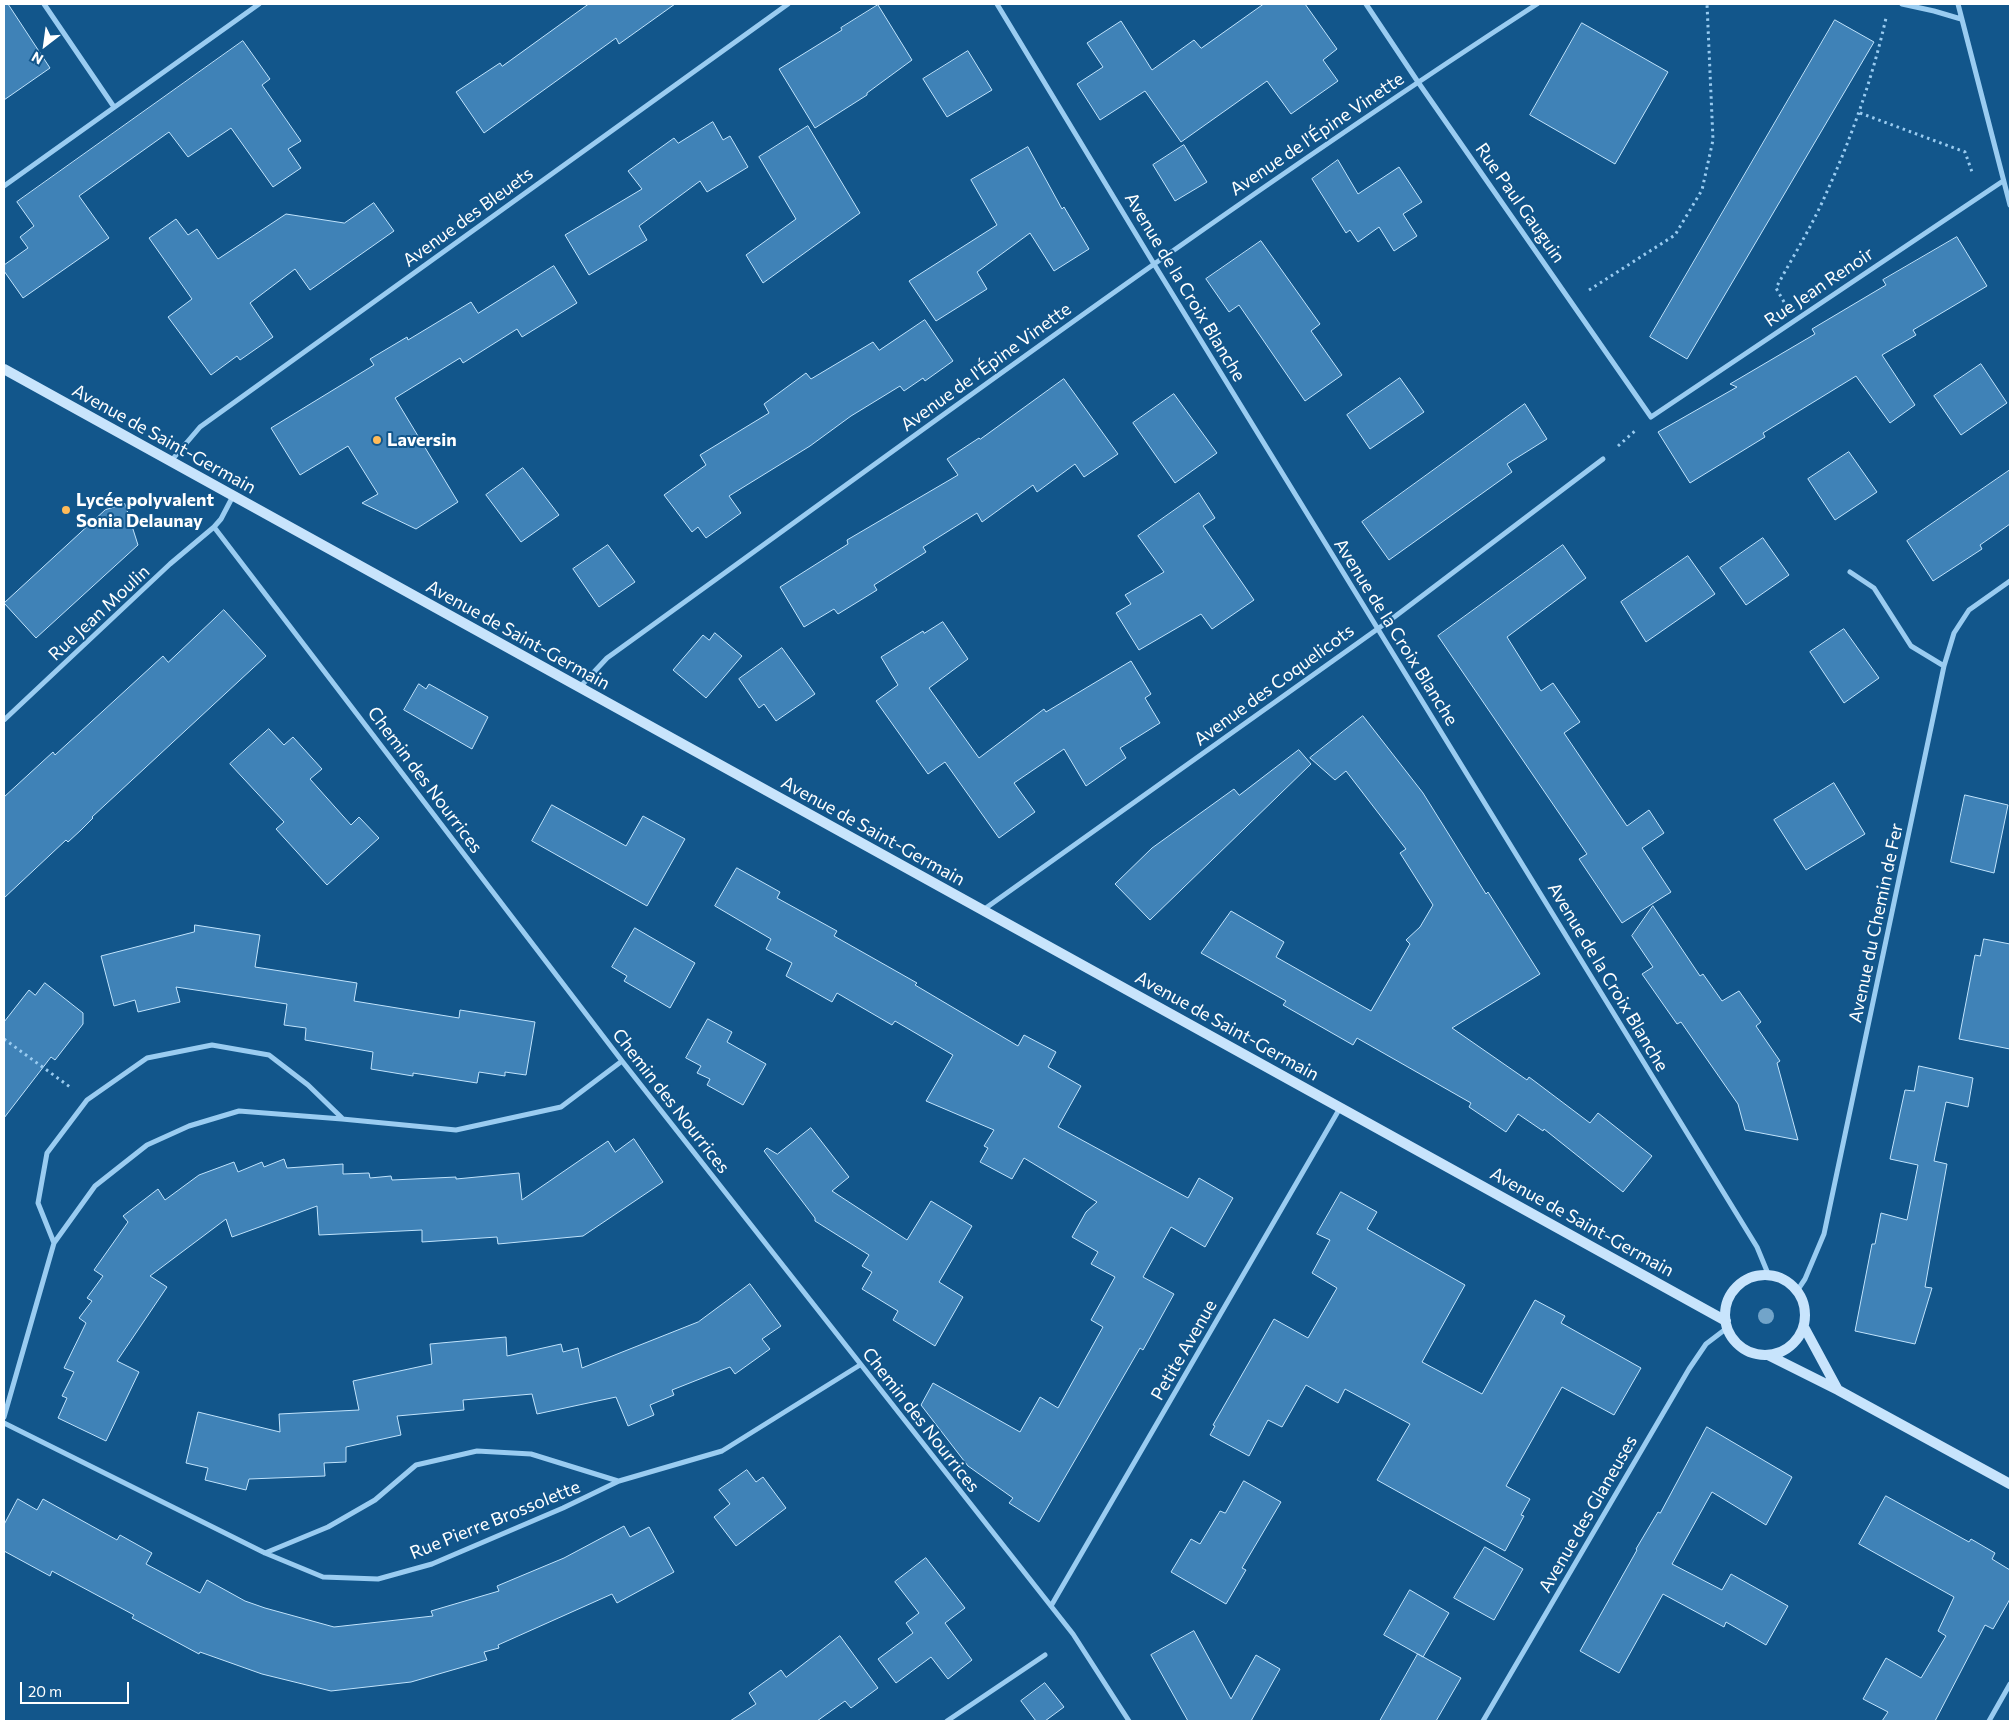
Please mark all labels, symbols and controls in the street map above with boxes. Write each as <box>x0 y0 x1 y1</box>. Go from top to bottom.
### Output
north arrow <box>20 20 70 70</box>
text: N <box>28 48 46 68</box>
street label: Avenue de l'Épine Vinette <box>1226 68 1408 200</box>
street label: Rue Paul Gauguin <box>1471 139 1569 267</box>
street label: Avenue des Bleuets <box>399 163 537 271</box>
street label: Avenue de la Croix Blanche <box>1120 189 1250 385</box>
street label: Rue Jean Renoir <box>1760 243 1878 331</box>
street label: Avenue de l'Épine Vinette <box>897 298 1075 436</box>
street label: Avenue de Saint-Germain <box>68 379 260 499</box>
place label: Laversin <box>387 429 457 451</box>
marker: Laversin <box>371 434 383 446</box>
place label: Lycée polyvalent Sonia Delaunay <box>76 489 214 532</box>
marker: Lycée polyvalent Sonia Delaunay <box>60 504 72 516</box>
street label: Avenue de la Croix Blanche <box>1329 534 1463 730</box>
street label: Rue Jean Moulin <box>44 561 154 665</box>
street label: Avenue de Saint-Germain <box>422 575 614 695</box>
street label: Avenue des Coquelicots <box>1190 620 1358 750</box>
street label: Chemin des Nourrices <box>363 703 487 857</box>
street label: Avenue de Saint-Germain <box>777 771 969 891</box>
street label: Avenue du Chemin de Fer <box>1844 821 1908 1025</box>
street label: Avenue de la Croix Blanche <box>1543 879 1673 1075</box>
street label: Avenue de Saint-Germain <box>1131 966 1323 1086</box>
street label: Chemin des Nourrices <box>608 1024 734 1178</box>
street label: Avenue de Saint-Germain <box>1486 1162 1678 1282</box>
street label: Petite Avenue <box>1147 1296 1221 1404</box>
street label: Chemin des Nourrices <box>858 1343 984 1497</box>
street label: Avenue des Glaneuses <box>1534 1432 1642 1596</box>
street label: Rue Pierre Brossolette <box>407 1476 583 1564</box>
scale bar <box>22 1672 131 1704</box>
text: 20 m <box>28 1682 62 1700</box>

